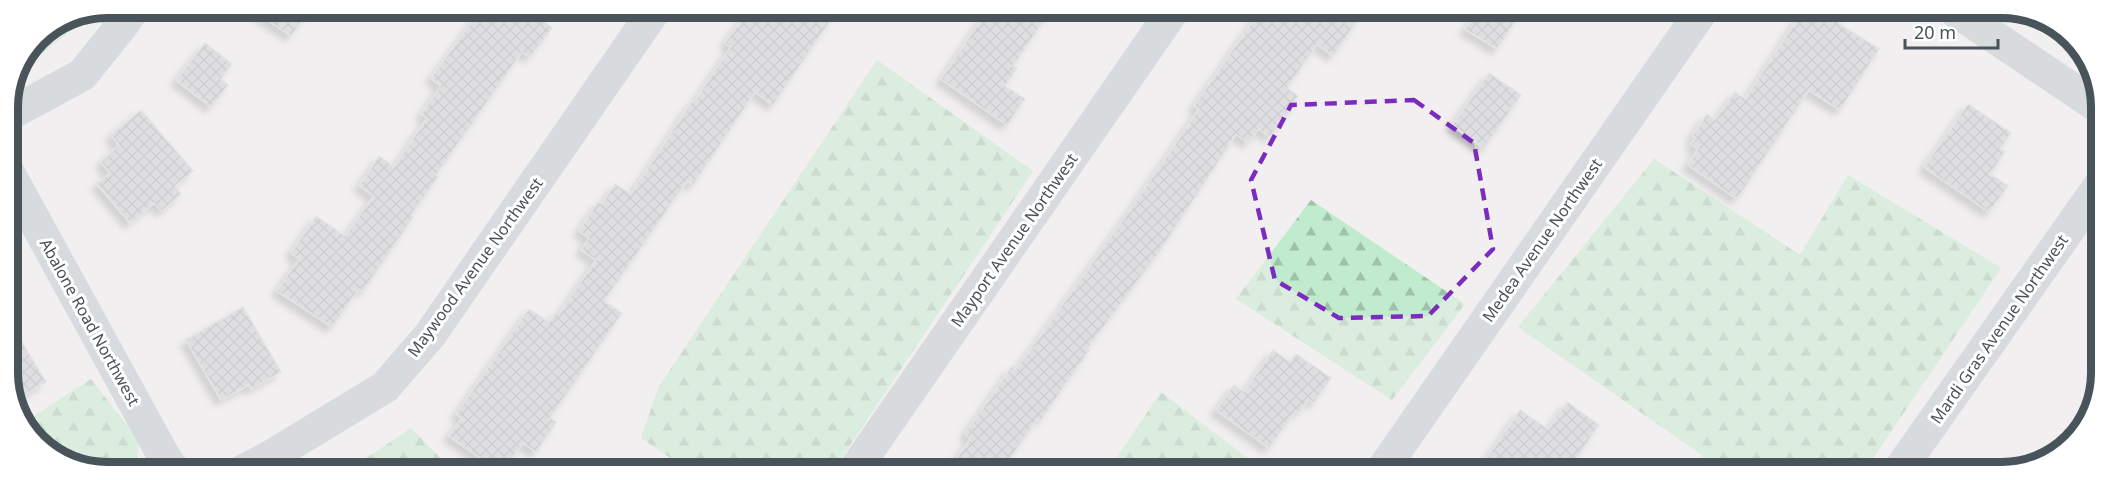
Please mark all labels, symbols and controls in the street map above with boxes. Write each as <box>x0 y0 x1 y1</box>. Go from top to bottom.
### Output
scale bar <box>1905 12 1998 50</box>
text: 20 m <box>1914 20 1956 44</box>
street label: Mayport Avenue Northwest <box>946 149 1083 331</box>
street label: Medea Avenue Northwest <box>1477 154 1607 326</box>
street label: Maywood Avenue Northwest <box>402 173 548 361</box>
street label: Mardi Gras Avenue Northwest <box>1925 230 2073 428</box>
street label: Abalone Road Northwest <box>35 235 145 410</box>

